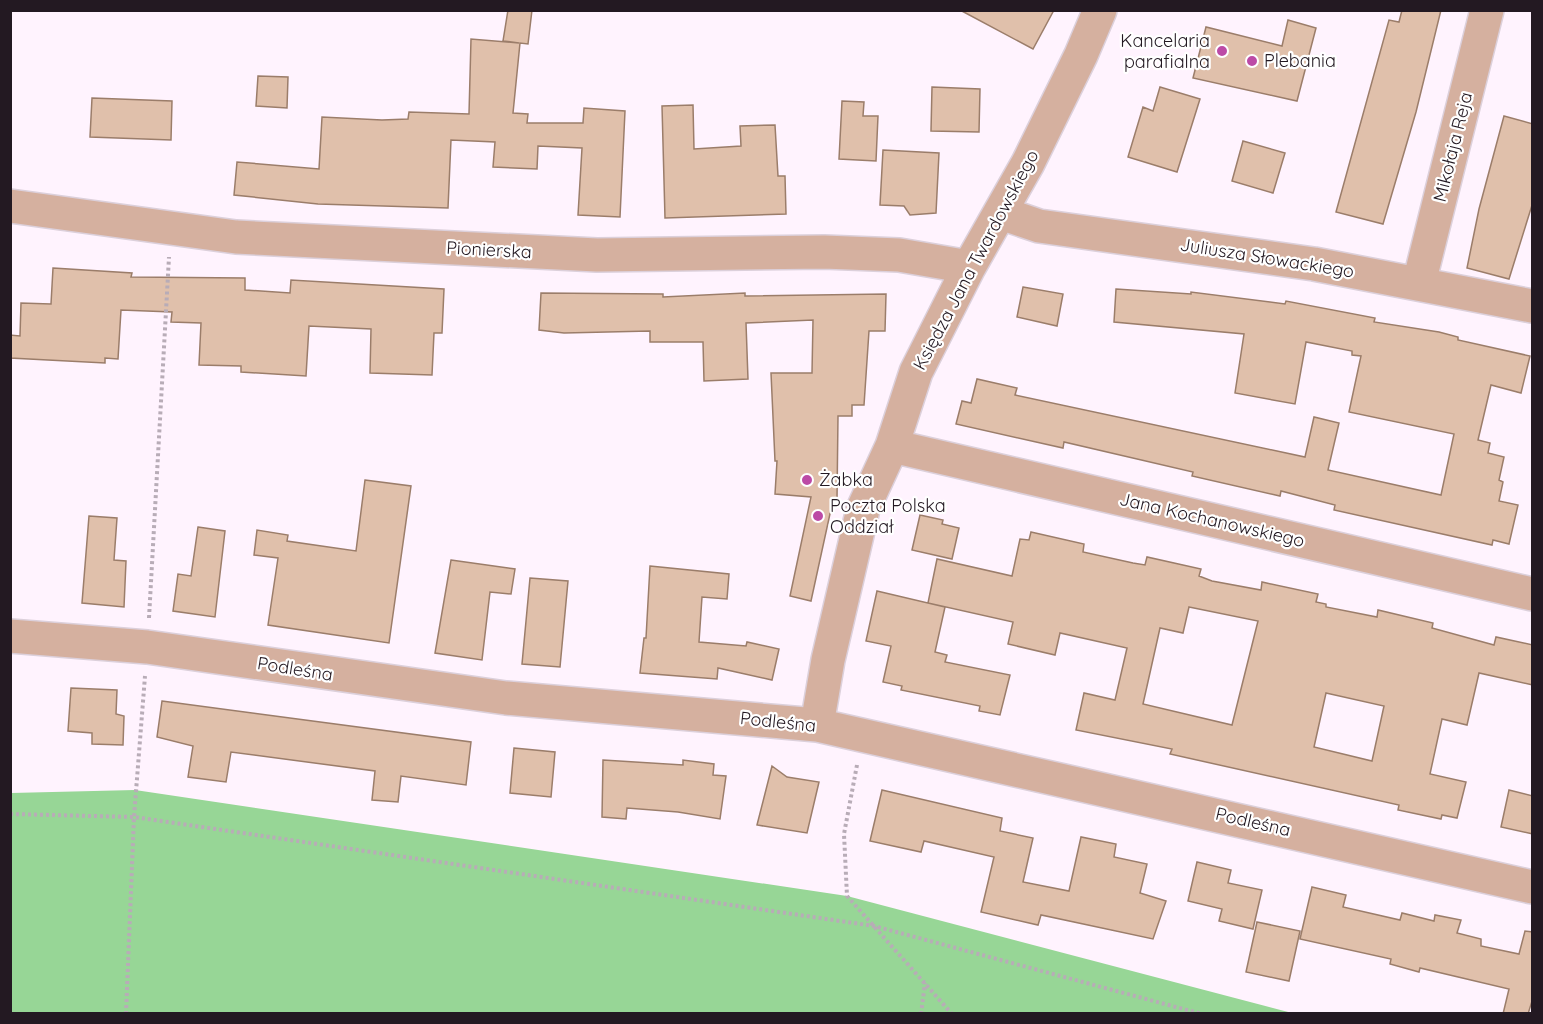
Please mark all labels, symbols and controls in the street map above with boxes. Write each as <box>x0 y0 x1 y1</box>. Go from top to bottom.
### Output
place label: Kancelaria parafialna <box>1120 29 1210 73</box>
marker: Kancelaria parafialna <box>1215 44 1229 58</box>
place label: Plebania <box>1264 49 1336 72</box>
marker: Plebania <box>1245 54 1259 68</box>
street label: Mikołaja Reja <box>1428 90 1477 204</box>
street label: Księdza Jana Twardowskiego <box>908 146 1043 374</box>
street label: Juliusza Słowackiego <box>1178 232 1356 283</box>
street label: Pionierska <box>446 236 532 263</box>
place label: Żabka <box>819 468 873 491</box>
marker: Żabka <box>800 473 814 487</box>
street label: Jana Kochanowskiego <box>1117 487 1307 552</box>
place label: Poczta Polska Oddział <box>830 494 946 538</box>
marker: Poczta Polska Oddział <box>811 509 825 523</box>
street label: Podleśna <box>256 651 335 686</box>
street label: Podleśna <box>739 706 817 737</box>
street label: Podleśna <box>1213 802 1293 841</box>

